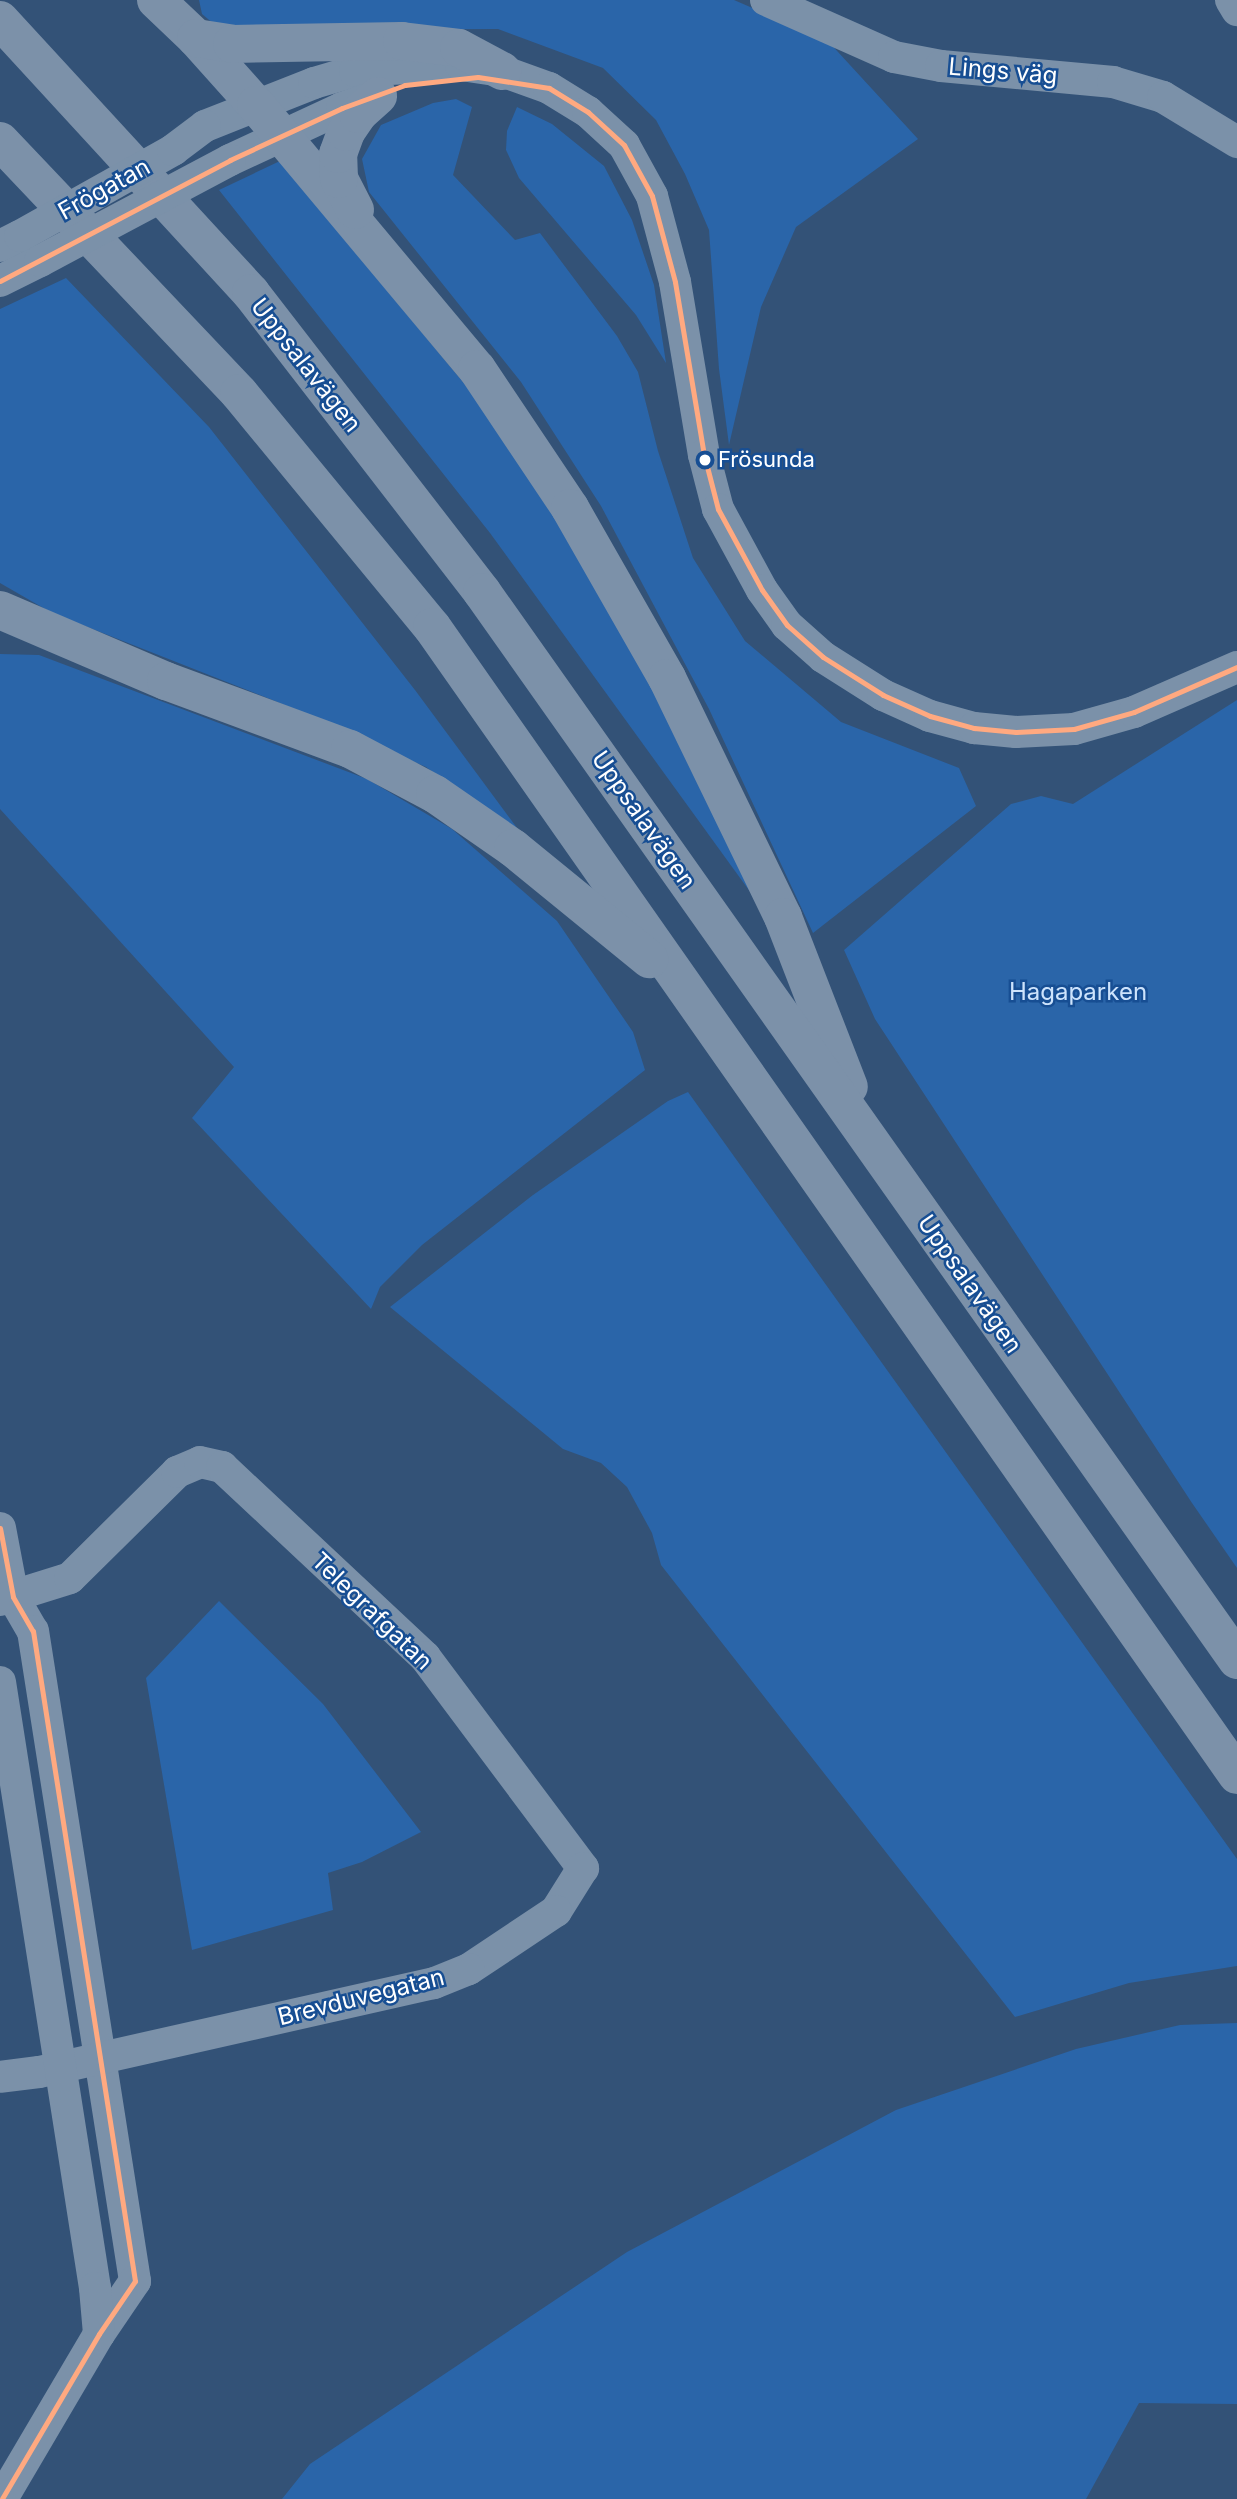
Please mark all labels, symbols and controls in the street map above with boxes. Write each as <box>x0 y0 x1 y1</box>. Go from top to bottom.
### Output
street label: Lings väg <box>947 52 1059 90</box>
street label: Frögatan <box>53 152 155 226</box>
street label: Uppsalavägen <box>245 292 367 438</box>
place label: Frösunda <box>718 447 815 473</box>
marker: Frösunda <box>698 453 712 467</box>
street label: Uppsalavägen <box>586 745 702 895</box>
park label: Hagaparken <box>1009 978 1147 1006</box>
street label: Uppsalavägen <box>912 1209 1028 1359</box>
street label: Telegrafgatan <box>306 1546 438 1676</box>
street label: Brevduvegatan <box>275 1962 447 2032</box>

